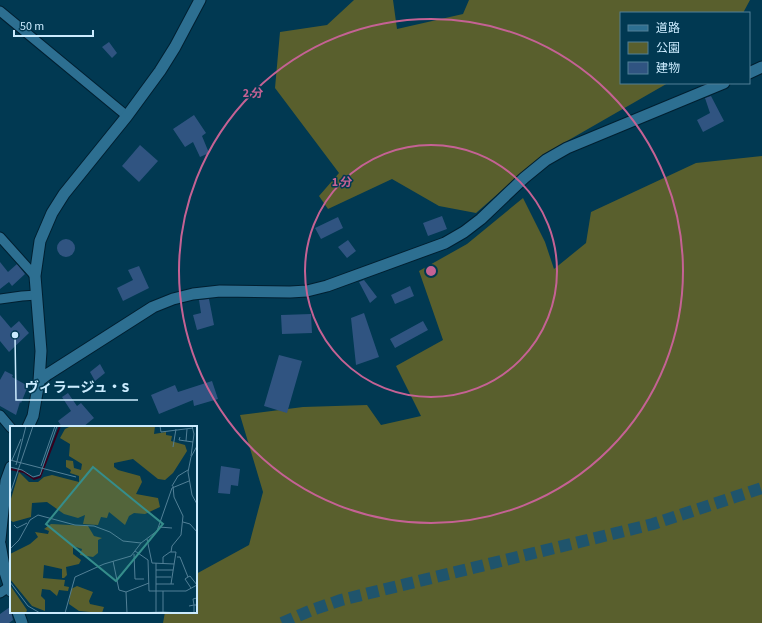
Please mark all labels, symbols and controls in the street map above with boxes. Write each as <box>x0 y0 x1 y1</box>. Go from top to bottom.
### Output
scale bar <box>14 12 93 38</box>
legend <box>620 12 750 84</box>
text: 50 m <box>20 18 44 35</box>
text: 道路 <box>656 20 680 37</box>
text: 公園 <box>656 40 680 57</box>
text: 建物 <box>656 60 680 77</box>
text: 2 分 <box>243 85 263 102</box>
text: 1 分 <box>332 174 352 191</box>
centre of rings <box>424 264 438 278</box>
callout: ヴィラージュ・S <box>16 374 138 400</box>
text: ヴィラージュ・S <box>25 378 129 398</box>
inset map <box>10 426 197 613</box>

